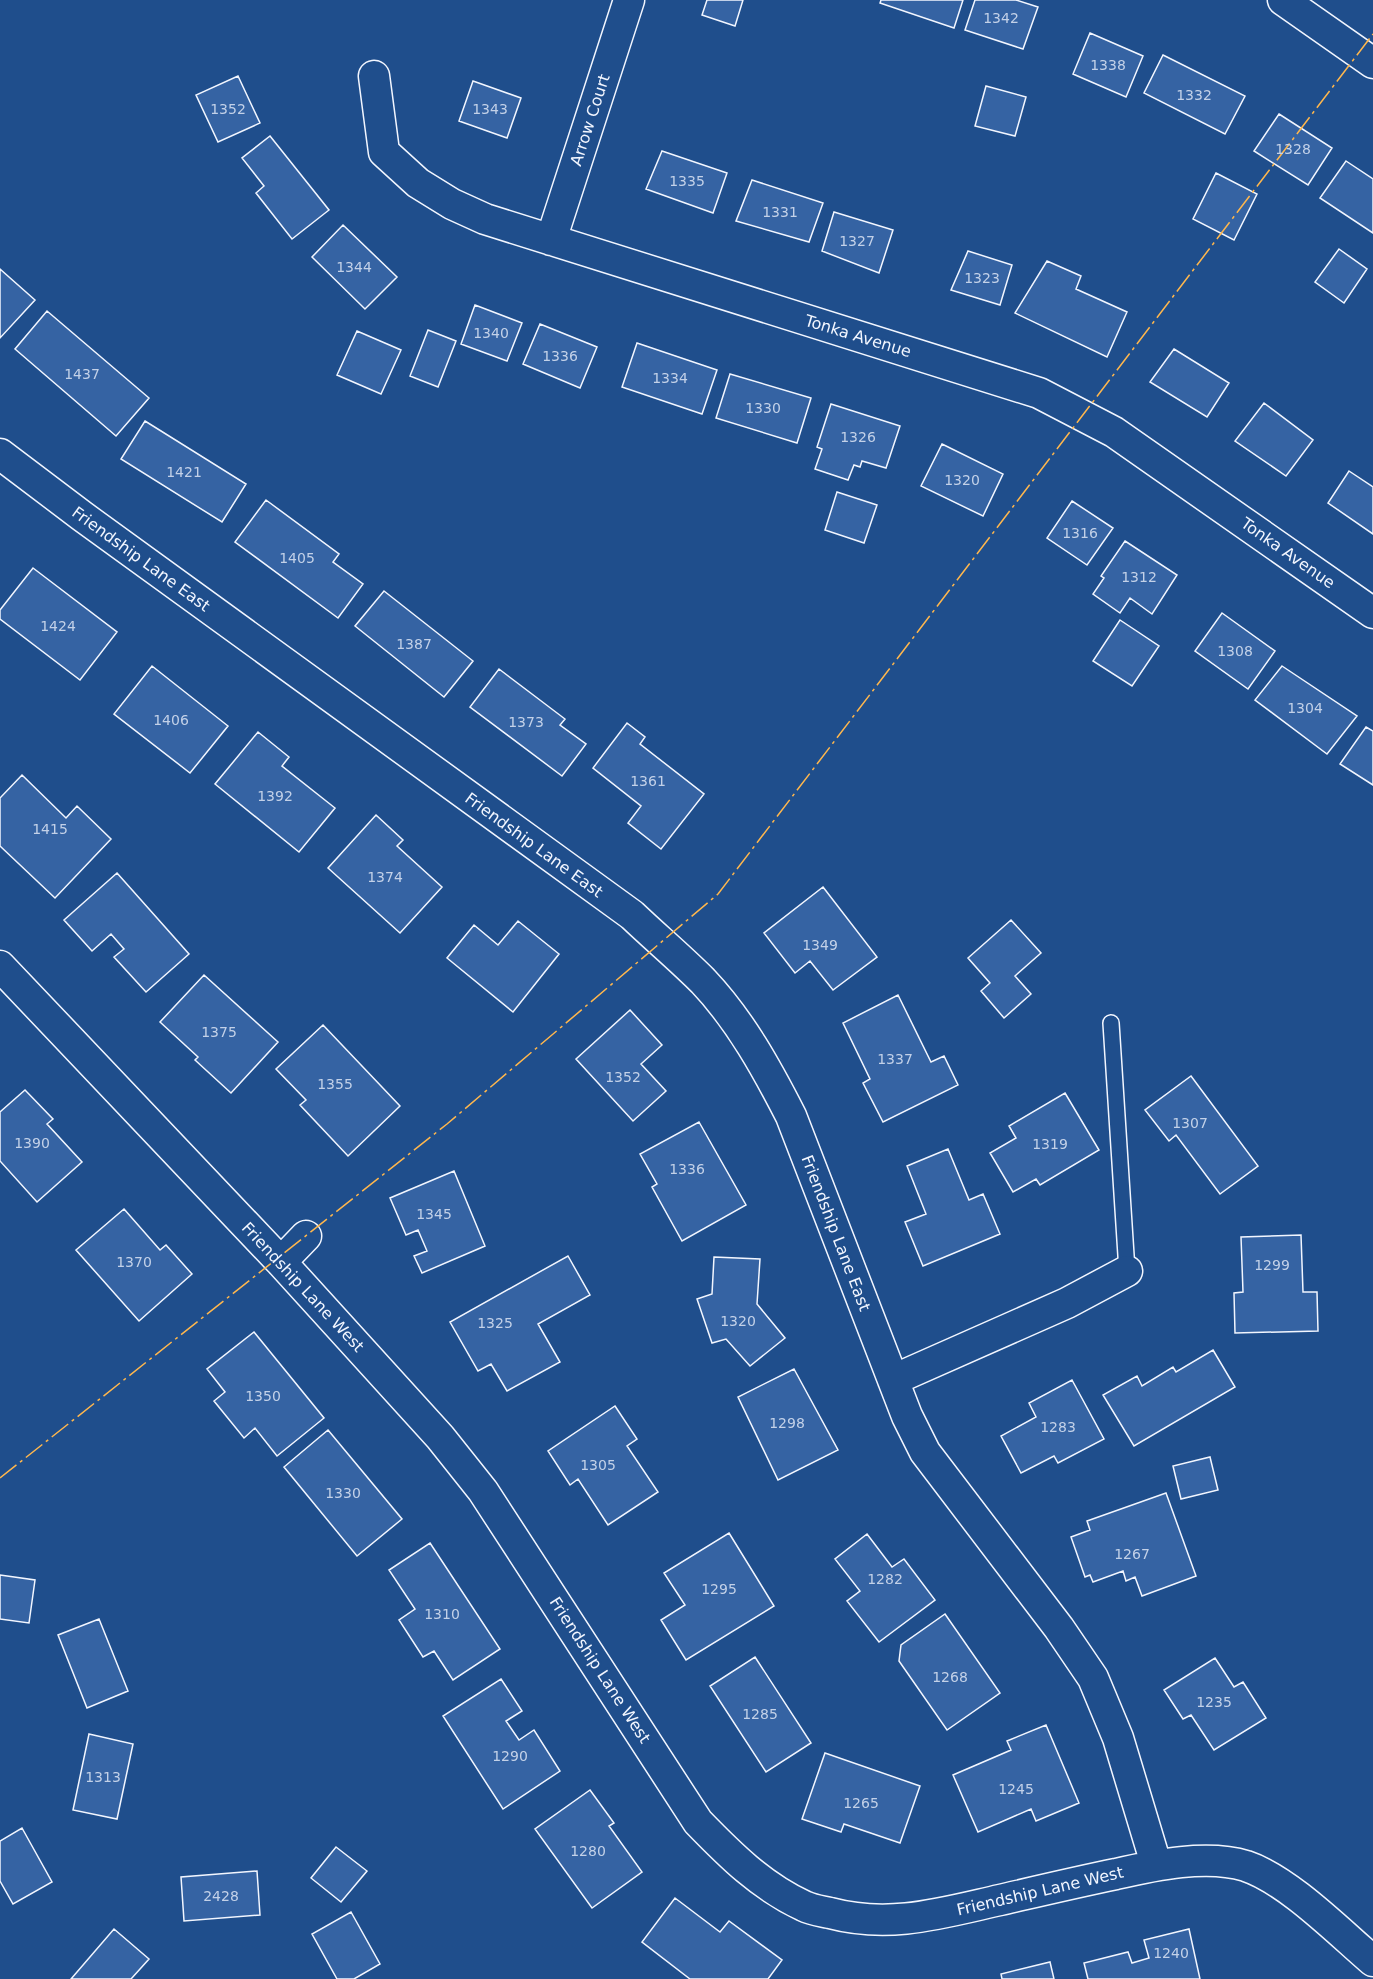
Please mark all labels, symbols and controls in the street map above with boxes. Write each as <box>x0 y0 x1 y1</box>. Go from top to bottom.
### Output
house number: 1342 <box>983 10 1019 26</box>
house number: 1338 <box>1090 57 1126 73</box>
street label: Arrow Court <box>566 72 614 168</box>
house number: 1332 <box>1176 87 1212 103</box>
house number: 1352 <box>210 101 246 117</box>
house number: 1343 <box>472 101 508 117</box>
house number: 1328 <box>1275 141 1311 157</box>
house number: 1335 <box>669 173 705 189</box>
house number: 1331 <box>762 204 798 220</box>
house number: 1327 <box>839 233 875 249</box>
house number: 1344 <box>336 259 372 275</box>
house number: 1323 <box>964 270 1000 286</box>
street label: Tonka Avenue <box>802 310 914 361</box>
house number: 1340 <box>473 325 509 341</box>
house number: 1336 <box>542 348 578 364</box>
house number: 1437 <box>64 366 100 382</box>
house number: 1334 <box>652 370 688 386</box>
house number: 1330 <box>745 400 781 416</box>
house number: 1326 <box>840 429 876 445</box>
house number: 1421 <box>166 464 202 480</box>
house number: 1320 <box>944 472 980 488</box>
street label: Friendship Lane East <box>68 503 214 615</box>
street label: Tonka Avenue <box>1237 513 1339 592</box>
house number: 1316 <box>1062 525 1098 541</box>
house number: 1405 <box>279 550 315 566</box>
house number: 1312 <box>1121 569 1157 585</box>
house number: 1424 <box>40 618 76 634</box>
house number: 1387 <box>396 636 432 652</box>
house number: 1308 <box>1217 643 1253 659</box>
house number: 1304 <box>1287 700 1323 716</box>
house number: 1406 <box>153 712 189 728</box>
house number: 1373 <box>508 714 544 730</box>
house number: 1361 <box>630 773 666 789</box>
house number: 1392 <box>257 788 293 804</box>
street label: Friendship Lane East <box>461 789 607 901</box>
house number: 1415 <box>32 821 68 837</box>
house number: 1374 <box>367 869 403 885</box>
house number: 1349 <box>802 937 838 953</box>
house number: 1375 <box>201 1024 237 1040</box>
house number: 1337 <box>877 1051 913 1067</box>
house number: 1352 <box>605 1069 641 1085</box>
house number: 1355 <box>317 1076 353 1092</box>
house number: 1307 <box>1172 1115 1208 1131</box>
house number: 1390 <box>14 1135 50 1151</box>
house number: 1319 <box>1032 1136 1068 1152</box>
street label: Friendship Lane East <box>797 1152 875 1314</box>
house number: 1336 <box>669 1161 705 1177</box>
house number: 1345 <box>416 1206 452 1222</box>
street label: Friendship Lane West <box>238 1218 368 1356</box>
house number: 1370 <box>116 1254 152 1270</box>
house number: 1299 <box>1254 1257 1290 1273</box>
house number: 1320 <box>720 1313 756 1329</box>
house number: 1325 <box>477 1315 513 1331</box>
house number: 1350 <box>245 1388 281 1404</box>
house number: 1298 <box>769 1415 805 1431</box>
house number: 1283 <box>1040 1419 1076 1435</box>
house number: 1305 <box>580 1457 616 1473</box>
house number: 1330 <box>325 1485 361 1501</box>
house number: 1267 <box>1114 1546 1150 1562</box>
house number: 1282 <box>867 1571 903 1587</box>
house number: 1295 <box>701 1581 737 1597</box>
street label: Friendship Lane West <box>546 1593 654 1747</box>
house number: 1310 <box>424 1606 460 1622</box>
house number: 1268 <box>932 1669 968 1685</box>
house number: 1235 <box>1196 1694 1232 1710</box>
house number: 1285 <box>742 1706 778 1722</box>
house number: 1290 <box>492 1748 528 1764</box>
house number: 1313 <box>85 1769 121 1785</box>
house number: 1245 <box>998 1781 1034 1797</box>
house number: 1265 <box>843 1795 879 1811</box>
house number: 1280 <box>570 1843 606 1859</box>
street label: Friendship Lane West <box>955 1863 1125 1919</box>
house number: 2428 <box>203 1888 239 1904</box>
house number: 1240 <box>1153 1945 1189 1961</box>

